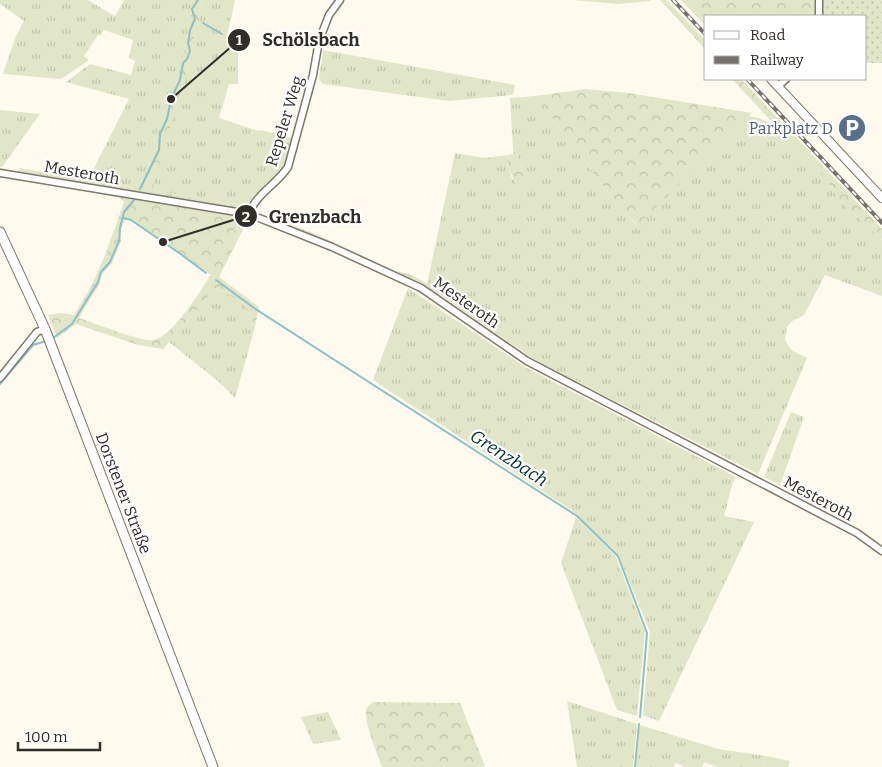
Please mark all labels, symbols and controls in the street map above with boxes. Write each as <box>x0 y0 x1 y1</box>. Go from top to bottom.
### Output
legend <box>704 15 867 80</box>
callout: Schölsbach <box>227 24 369 57</box>
text: Road <box>750 26 785 44</box>
text: Schölsbach <box>262 29 360 51</box>
text: 1 <box>236 31 243 49</box>
text: Railway <box>750 51 804 69</box>
street label: Repeler Weg <box>262 73 307 169</box>
parking icon: Parkplatz D <box>837 113 867 143</box>
place label: Parkplatz D <box>749 119 833 138</box>
street label: Mesteroth <box>43 157 121 188</box>
callout: Grenzbach <box>234 200 371 233</box>
text: Grenzbach <box>269 206 362 228</box>
text: 2 <box>242 208 250 226</box>
street label: Mesteroth <box>430 273 503 332</box>
water label: Grenzbach <box>466 425 552 491</box>
street label: Dorstener Straße <box>92 430 155 556</box>
street label: Mesteroth <box>781 472 857 525</box>
scale bar <box>18 720 100 752</box>
text: 100 m <box>25 728 68 746</box>

